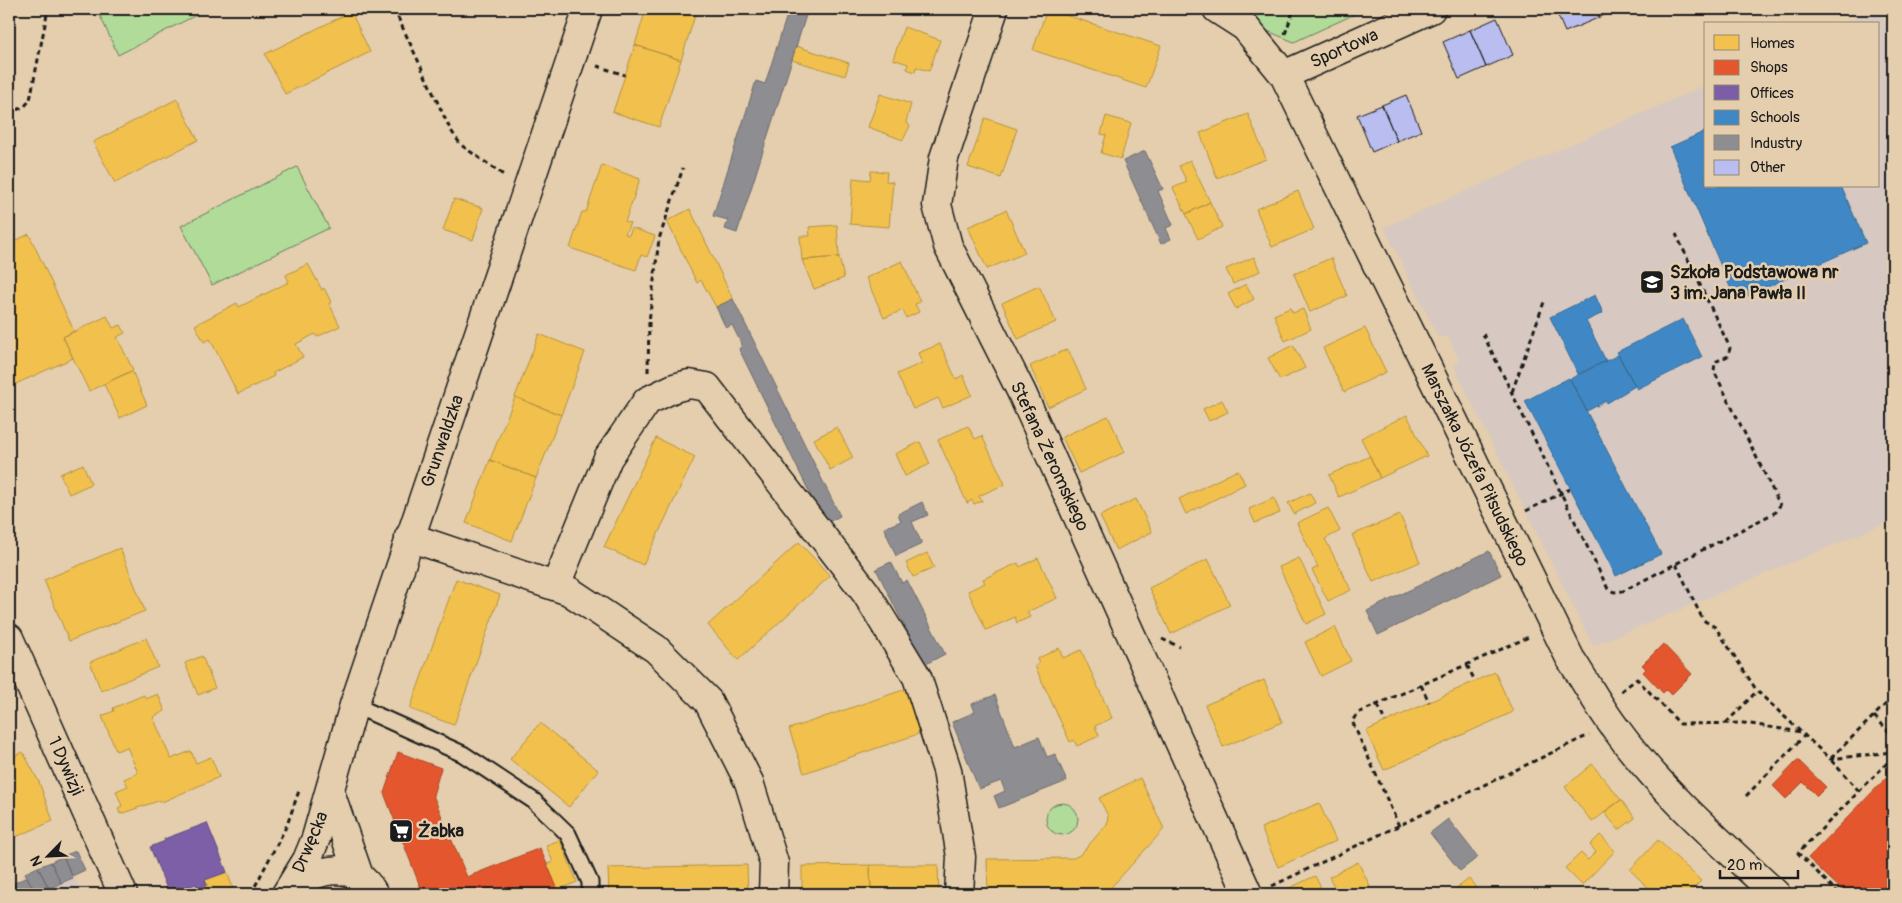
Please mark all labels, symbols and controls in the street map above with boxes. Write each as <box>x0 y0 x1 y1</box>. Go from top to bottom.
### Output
legend <box>1704 22 1880 188</box>
street label: Sportowa <box>1306 23 1382 74</box>
text: Homes <box>1750 34 1795 53</box>
text: Shops <box>1750 58 1788 77</box>
text: Offices <box>1750 84 1794 103</box>
text: Schools <box>1750 108 1800 127</box>
text: Industry <box>1750 134 1803 153</box>
text: Other <box>1750 158 1786 177</box>
place label: Szkoła Podstawowa nr 3 im. Jana Pawła II <box>1670 261 1839 305</box>
school or university icon: Szkoła Podstawowa nr 3 im. Jana Pawła II <box>1639 269 1665 295</box>
street label: Marszałka Józefa Piłsudskiego <box>1415 360 1534 571</box>
street label: Stefana Żeromskiego <box>1005 378 1094 535</box>
street label: Grunwaldzka <box>416 392 469 491</box>
street label: 1 Dywizji <box>42 733 89 799</box>
street label: Drwęcka <box>287 808 334 876</box>
supermarket icon: Żabka <box>388 818 414 844</box>
place label: Żabka <box>418 820 465 843</box>
north arrow <box>22 830 72 880</box>
scale bar <box>1720 848 1797 880</box>
text: N <box>27 853 46 869</box>
text: 20 m <box>1727 856 1762 875</box>

